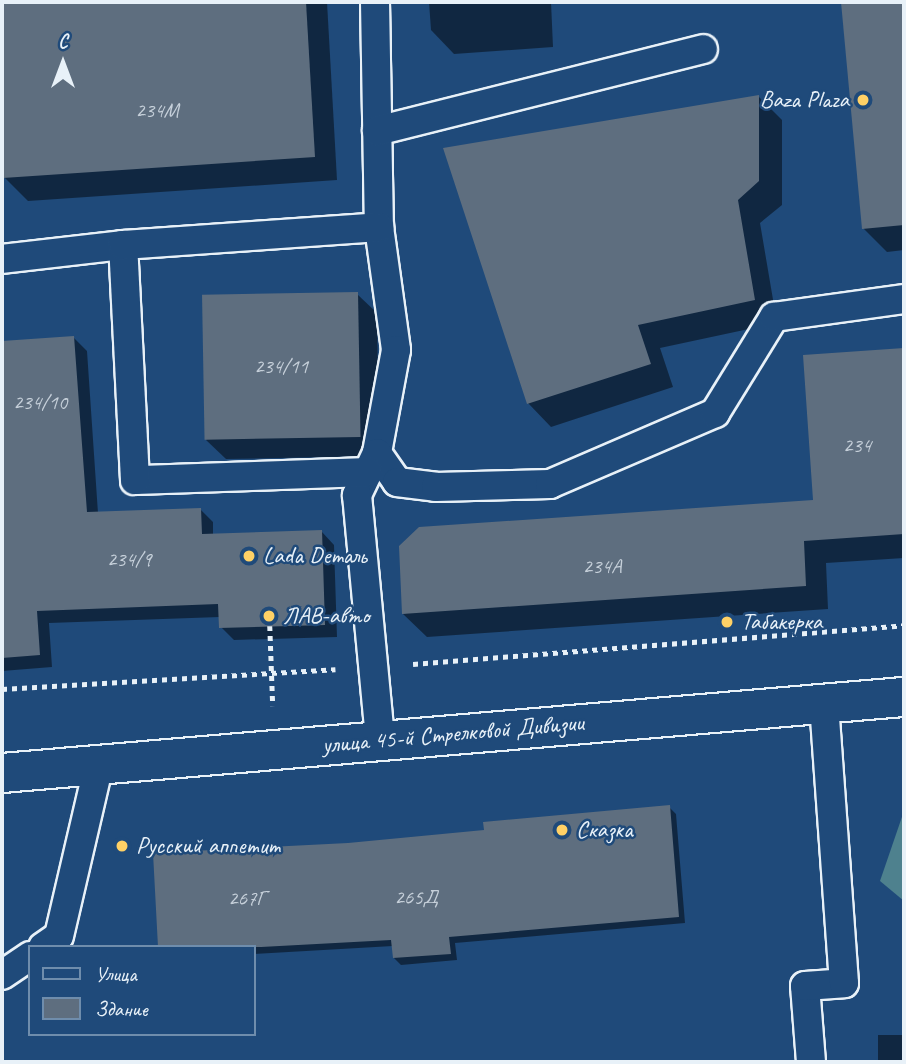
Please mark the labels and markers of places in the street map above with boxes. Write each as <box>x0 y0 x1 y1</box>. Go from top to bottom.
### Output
place label: Baza Plaza <box>760 86 849 114</box>
marker: Baza Plaza <box>855 92 871 108</box>
place label: Lada Dеталь <box>263 542 367 570</box>
marker: Lada Dеталь <box>241 548 257 564</box>
place label: ЛАВ-авто <box>283 602 370 630</box>
marker: ЛАВ-авто <box>261 608 277 624</box>
place label: Табакерка <box>741 608 822 636</box>
marker: Табакерка <box>719 614 735 630</box>
place label: Сказка <box>576 816 633 844</box>
marker: Сказка <box>554 822 570 838</box>
place label: Русский аппетит <box>136 832 279 860</box>
marker: Русский аппетит <box>114 838 130 854</box>

